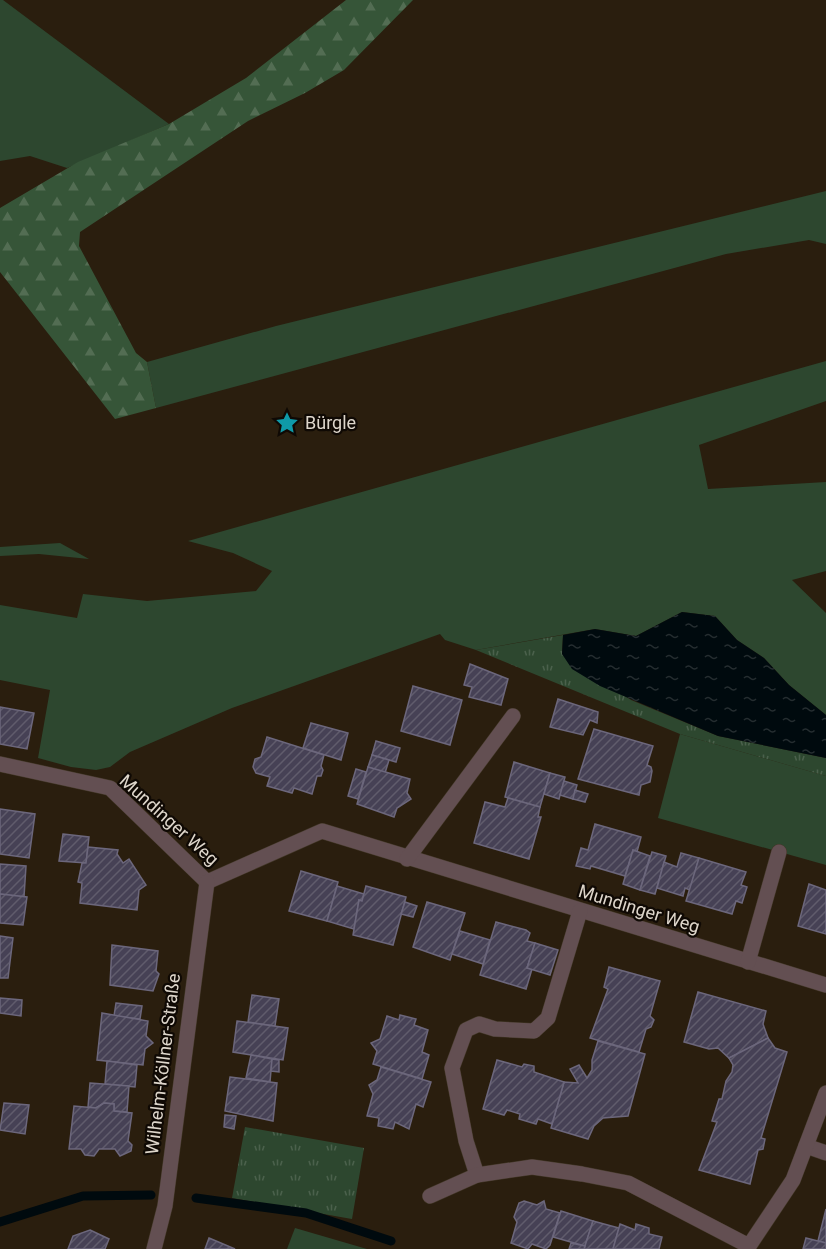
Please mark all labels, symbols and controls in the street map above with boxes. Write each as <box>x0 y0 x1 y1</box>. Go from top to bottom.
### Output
place icon: Bürgle <box>274 410 300 436</box>
place label: Bürgle <box>305 412 356 433</box>
street label: Mundinger Weg <box>116 770 223 869</box>
street label: Mundinger Weg <box>576 880 702 937</box>
street label: Wilhelm-Köllner-Straße <box>141 972 184 1156</box>

